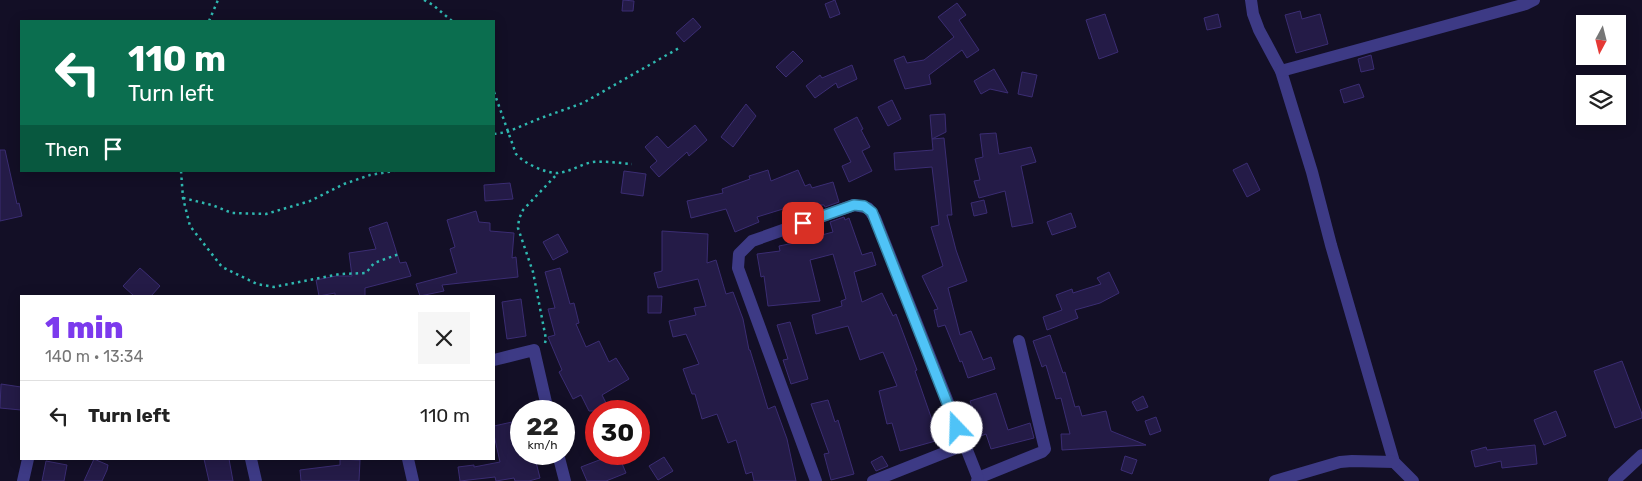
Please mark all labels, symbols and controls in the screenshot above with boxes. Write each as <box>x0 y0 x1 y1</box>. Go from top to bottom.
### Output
north arrow <box>1576 15 1626 65</box>
map controls <box>1576 15 1626 125</box>
text: 110 m <box>128 38 226 80</box>
icon: left <box>45 40 110 105</box>
button: layers <box>1576 75 1626 125</box>
text: Turn left <box>128 80 214 107</box>
icon: arrive <box>99 135 127 163</box>
text: Then <box>45 138 89 161</box>
pin <box>782 202 824 244</box>
icon: arrive <box>789 209 817 237</box>
text: 1 min <box>45 310 123 346</box>
button: close <box>418 312 470 364</box>
text: 140 m · 13:34 <box>45 347 143 366</box>
speed limit sign: 30 <box>585 400 650 465</box>
position arrow <box>930 401 982 453</box>
icon: left <box>45 402 73 430</box>
text: Turn left <box>88 404 170 427</box>
text: 110 m <box>420 404 470 427</box>
text: 22 <box>526 412 559 441</box>
text: km/h <box>528 438 557 452</box>

